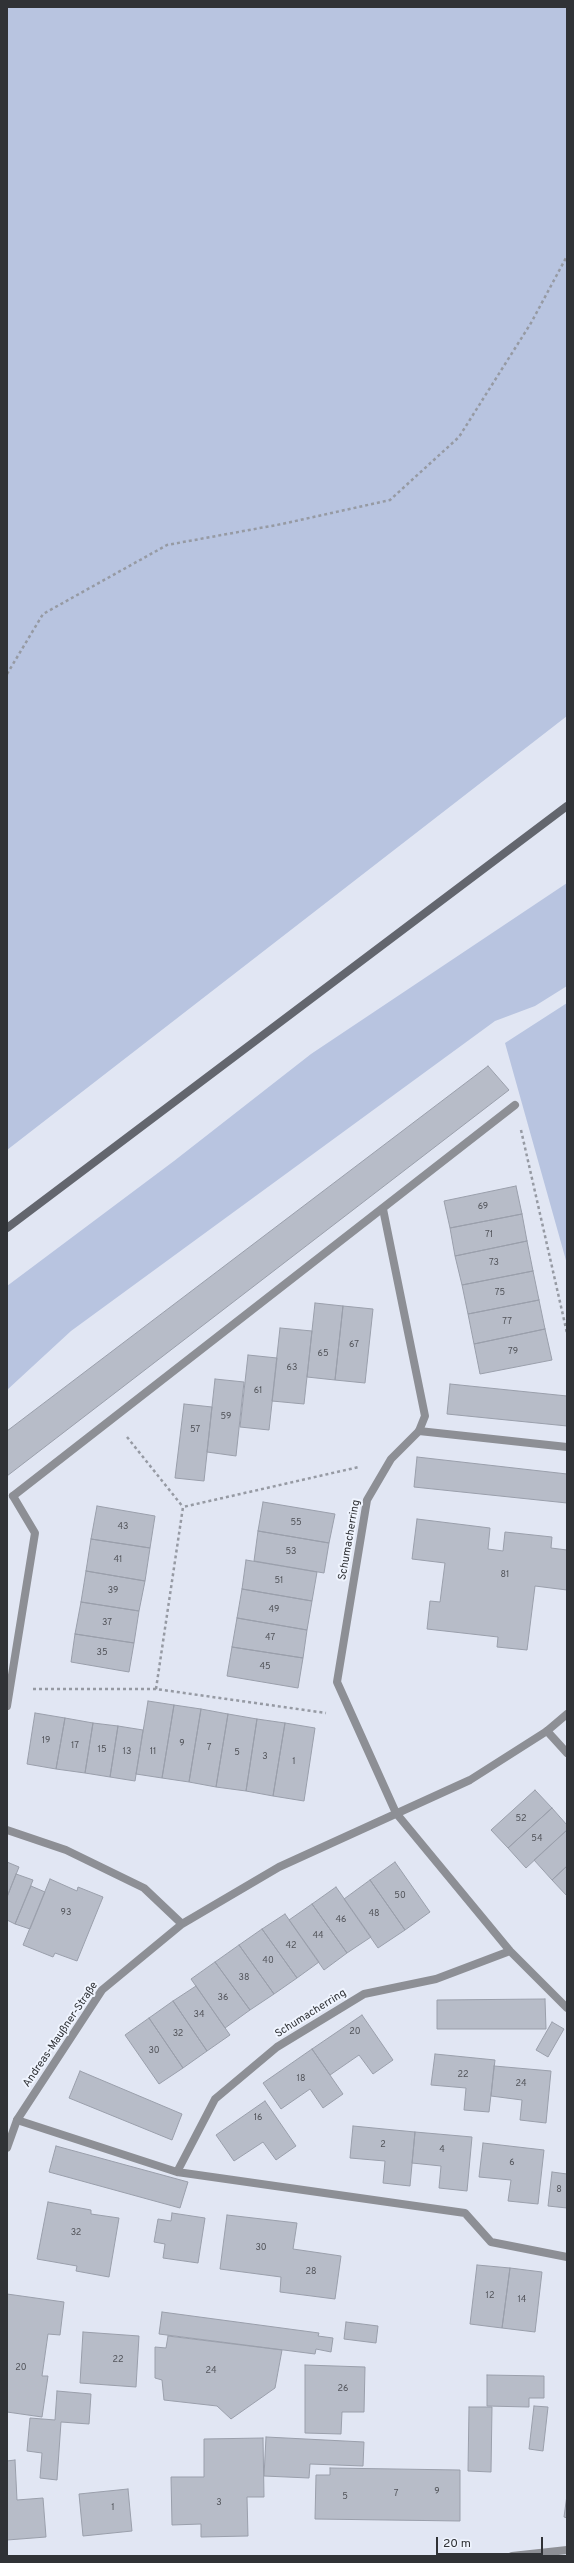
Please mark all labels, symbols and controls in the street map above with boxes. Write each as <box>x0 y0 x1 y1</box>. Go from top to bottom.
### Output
house number: 69 <box>478 1202 488 1212</box>
house number: 71 <box>485 1230 493 1240</box>
house number: 73 <box>489 1258 499 1268</box>
house number: 75 <box>495 1288 505 1298</box>
house number: 77 <box>502 1317 512 1327</box>
house number: 67 <box>349 1340 359 1350</box>
house number: 79 <box>508 1347 518 1357</box>
house number: 65 <box>318 1349 328 1359</box>
house number: 63 <box>287 1363 297 1373</box>
house number: 61 <box>254 1386 262 1396</box>
house number: 59 <box>221 1412 231 1422</box>
house number: 57 <box>190 1425 200 1435</box>
street label: Schumacherring <box>336 1499 364 1581</box>
house number: 55 <box>290 1518 302 1528</box>
house number: 43 <box>117 1522 129 1532</box>
house number: 53 <box>285 1547 297 1557</box>
house number: 41 <box>114 1555 122 1565</box>
house number: 81 <box>501 1570 509 1580</box>
house number: 51 <box>275 1576 283 1586</box>
house number: 39 <box>108 1586 118 1596</box>
house number: 49 <box>269 1605 279 1615</box>
house number: 37 <box>102 1618 112 1628</box>
house number: 47 <box>265 1633 275 1643</box>
house number: 35 <box>96 1648 108 1658</box>
house number: 45 <box>259 1662 271 1672</box>
house number: 19 <box>42 1736 50 1746</box>
house number: 9 <box>179 1739 185 1749</box>
house number: 17 <box>71 1741 79 1751</box>
house number: 7 <box>207 1743 211 1753</box>
house number: 15 <box>98 1745 106 1755</box>
house number: 13 <box>123 1747 131 1757</box>
house number: 11 <box>150 1747 156 1757</box>
house number: 5 <box>234 1748 240 1758</box>
house number: 3 <box>262 1752 268 1762</box>
house number: 1 <box>292 1757 296 1767</box>
house number: 52 <box>515 1814 527 1824</box>
house number: 54 <box>531 1834 543 1844</box>
house number: 50 <box>394 1891 406 1901</box>
house number: 93 <box>61 1908 71 1918</box>
house number: 48 <box>368 1909 380 1919</box>
house number: 46 <box>336 1915 346 1925</box>
house number: 44 <box>312 1931 324 1941</box>
house number: 42 <box>285 1941 297 1951</box>
house number: 40 <box>262 1956 274 1966</box>
house number: 38 <box>239 1973 249 1983</box>
street label: Andreas-Maußner-Straße <box>21 1980 101 2090</box>
street label: Schumacherring <box>273 1987 349 2041</box>
house number: 36 <box>218 1993 228 2003</box>
house number: 34 <box>193 2010 205 2020</box>
house number: 20 <box>349 2027 361 2037</box>
house number: 32 <box>173 2029 183 2039</box>
house number: 30 <box>148 2046 160 2056</box>
house number: 22 <box>457 2070 469 2080</box>
house number: 18 <box>297 2074 305 2084</box>
house number: 24 <box>515 2079 527 2089</box>
house number: 16 <box>254 2113 262 2123</box>
house number: 2 <box>380 2140 386 2150</box>
house number: 4 <box>439 2145 445 2155</box>
house number: 6 <box>509 2158 515 2168</box>
house number: 8 <box>556 2185 562 2195</box>
house number: 32 <box>71 2228 81 2238</box>
house number: 30 <box>255 2243 267 2253</box>
house number: 28 <box>305 2267 317 2277</box>
house number: 12 <box>486 2291 494 2301</box>
house number: 14 <box>518 2295 526 2305</box>
house number: 22 <box>112 2355 124 2365</box>
house number: 20 <box>15 2363 27 2373</box>
house number: 24 <box>205 2366 217 2376</box>
house number: 26 <box>338 2384 348 2394</box>
house number: 9 <box>434 2487 440 2497</box>
house number: 7 <box>394 2489 398 2499</box>
house number: 5 <box>342 2492 348 2502</box>
house number: 3 <box>216 2498 222 2508</box>
house number: 1 <box>111 2503 115 2513</box>
scale bar <box>438 2529 545 2555</box>
text: 20 m <box>443 2536 471 2552</box>

